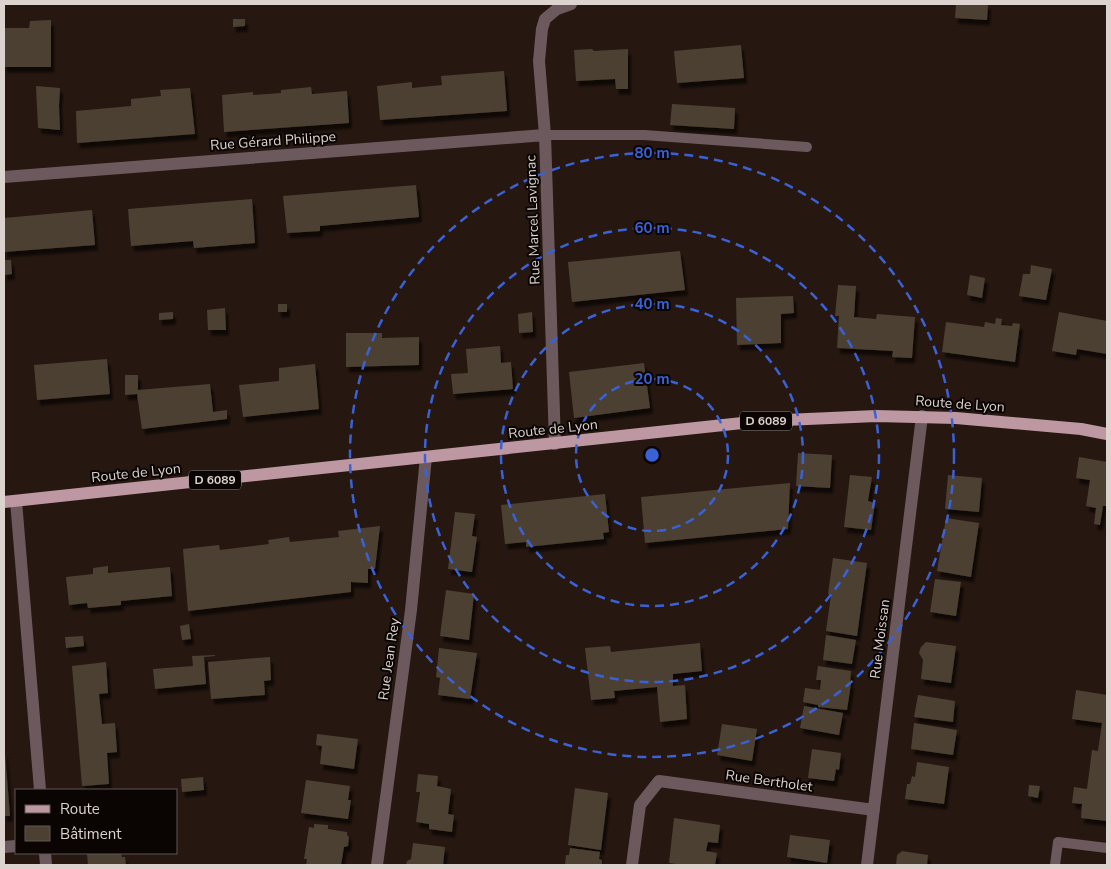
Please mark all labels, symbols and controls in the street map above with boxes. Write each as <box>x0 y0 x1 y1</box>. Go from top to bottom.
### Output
street label: Rue Gérard Philippe <box>209 127 337 155</box>
text: 80 m <box>634 143 670 163</box>
street label: Rue Marcel Lavignac <box>521 154 545 285</box>
text: 60 m <box>634 218 670 238</box>
text: 40 m <box>634 294 670 314</box>
text: 20 m <box>634 369 670 389</box>
street label: Route de Lyon <box>915 391 1005 417</box>
road number: D 6089 <box>740 412 792 431</box>
street label: Route de Lyon <box>507 415 599 443</box>
centre of rings <box>643 446 661 464</box>
street label: Route de Lyon <box>90 459 182 487</box>
road number: D 6089 <box>189 470 241 490</box>
street label: Rue Moissan <box>866 598 894 680</box>
street label: Rue Jean Rey <box>374 616 404 701</box>
street label: Rue Bertholet <box>724 765 814 797</box>
legend <box>15 789 178 854</box>
text: Route <box>60 799 100 819</box>
text: Bâtiment <box>60 824 122 844</box>

